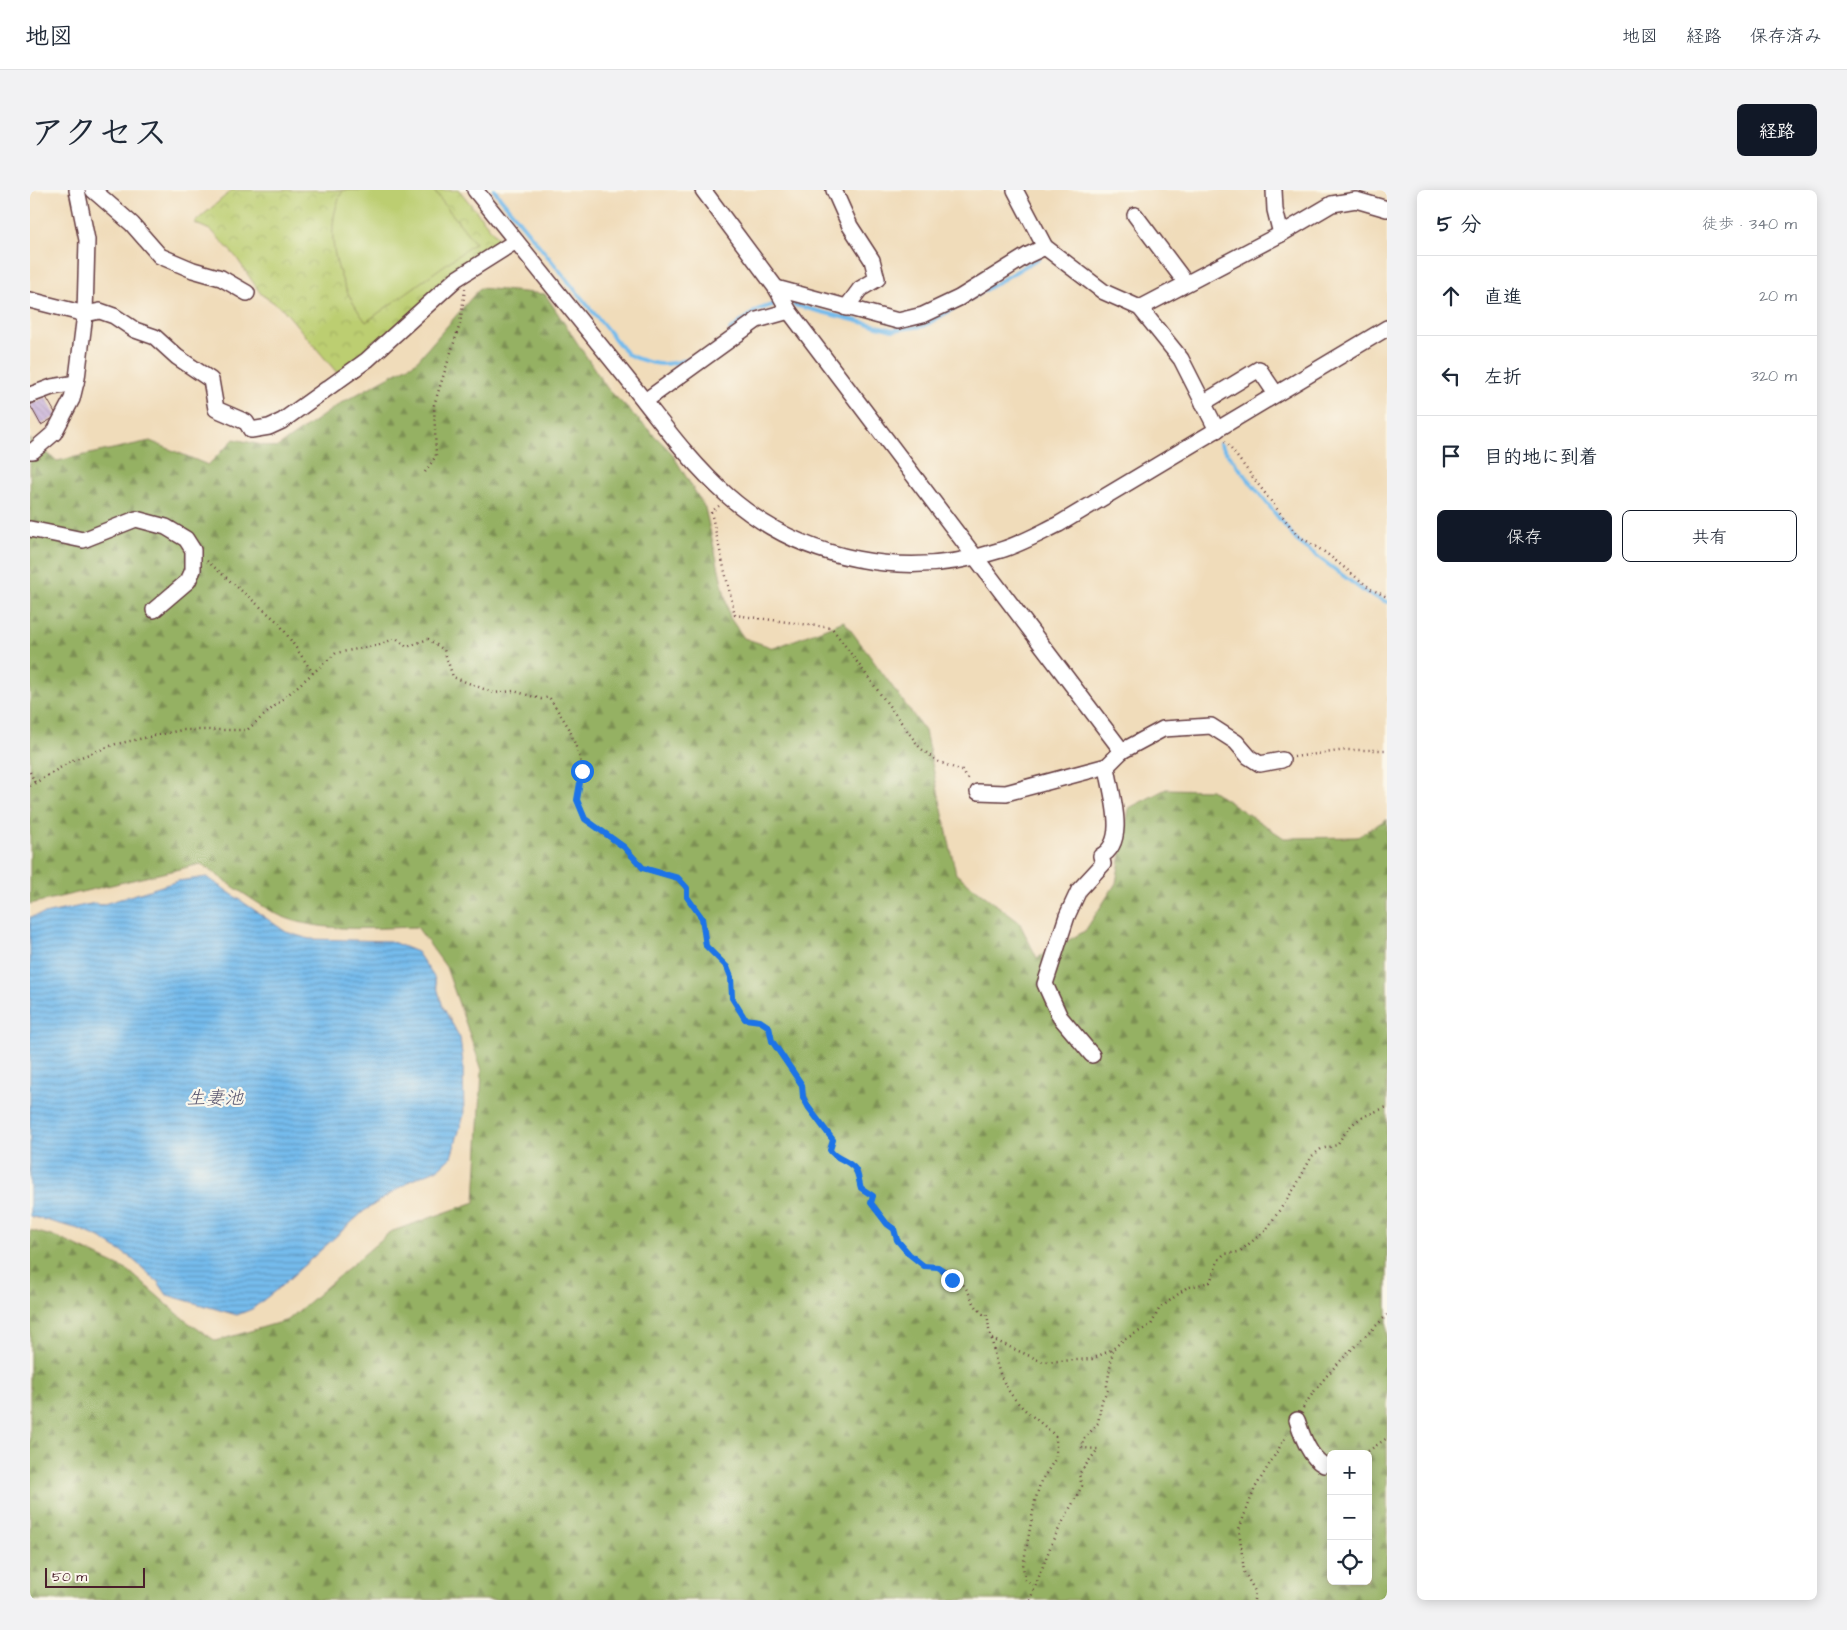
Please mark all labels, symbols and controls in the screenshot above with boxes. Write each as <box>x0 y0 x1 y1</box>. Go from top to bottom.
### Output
text: 地図 <box>25 20 73 54</box>
text: 地図 <box>1622 24 1658 49</box>
text: 経路 <box>1686 24 1722 49</box>
text: 保存済み <box>1750 24 1822 49</box>
button: 経路 <box>1737 104 1817 156</box>
text: アクセス <box>30 109 168 158</box>
text: 5 分 <box>1437 210 1481 239</box>
text: 徒歩 · 340 m <box>1702 213 1797 235</box>
icon: ahead <box>1437 282 1465 310</box>
text: 直進 <box>1484 284 1522 311</box>
text: 20 m <box>1759 285 1797 307</box>
icon: left <box>1437 362 1465 390</box>
text: 左折 <box>1484 364 1522 391</box>
text: 320 m <box>1751 365 1797 387</box>
icon: arrive <box>1437 442 1465 470</box>
text: 目的地に到着 <box>1484 444 1598 471</box>
button: 保存 <box>1437 510 1612 562</box>
button: 共有 <box>1622 510 1797 562</box>
route start <box>571 760 594 783</box>
water label: 生妻池 <box>186 1085 244 1112</box>
route end <box>941 1269 964 1292</box>
map controls <box>1327 1450 1372 1585</box>
button: + <box>1327 1450 1372 1495</box>
button: − <box>1327 1495 1372 1540</box>
button: locate <box>1327 1540 1372 1585</box>
scale bar <box>45 1565 145 1588</box>
text: 50 m <box>52 1567 87 1587</box>

